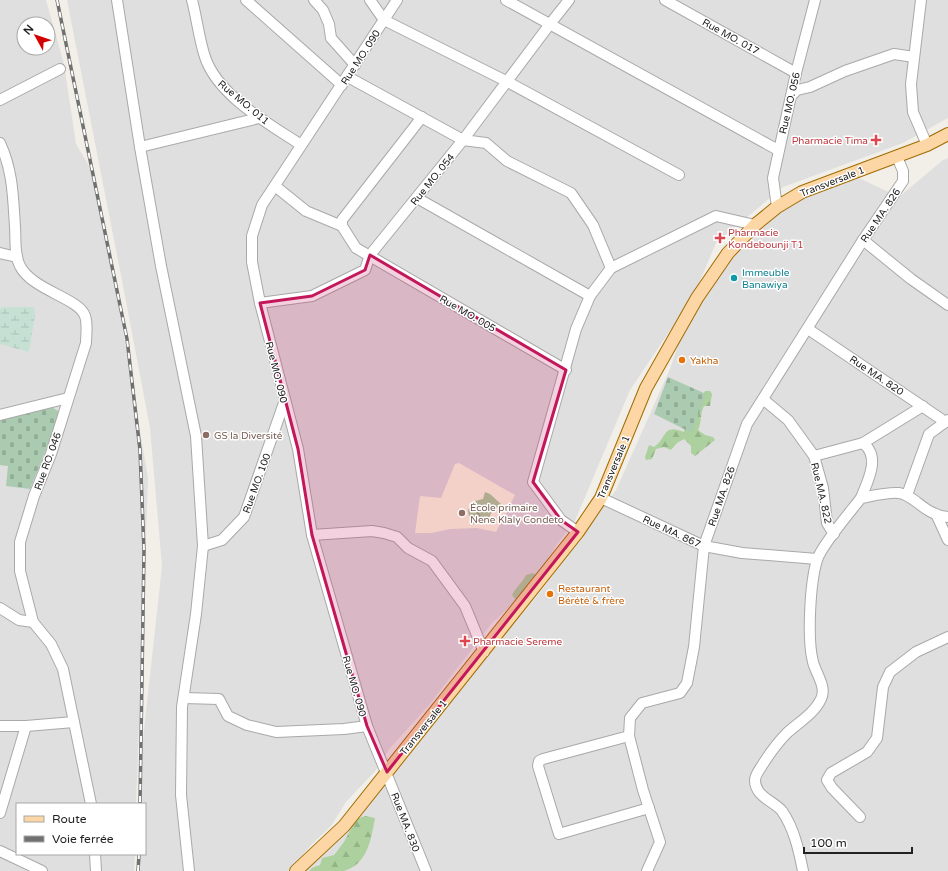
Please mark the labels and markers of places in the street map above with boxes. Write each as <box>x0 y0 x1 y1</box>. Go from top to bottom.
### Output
place label: Pharmacie Tima <box>792 135 868 147</box>
marker: Pharmacie Tima <box>871 135 881 145</box>
place label: Pharmacie Kondebounji T1 <box>728 227 803 251</box>
marker: Pharmacie Kondebounji T1 <box>715 233 725 243</box>
place label: Immeuble Banawiya <box>742 267 790 291</box>
marker: Immeuble Banawiya <box>729 273 739 283</box>
marker: Yakha <box>677 355 687 365</box>
place label: Yakha <box>690 355 718 367</box>
marker: GS la Diversité <box>201 430 211 440</box>
place label: GS la Diversité <box>214 430 283 442</box>
place label: École primaire Nene Klaly Condeto <box>470 502 564 526</box>
marker: École primaire Nene Klaly Condeto <box>457 508 467 518</box>
place label: Restaurant Bérété & frère <box>558 583 625 607</box>
marker: Restaurant Bérété & frère <box>545 589 555 599</box>
marker: Pharmacie Sereme <box>460 636 470 646</box>
place label: Pharmacie Sereme <box>473 636 562 648</box>

